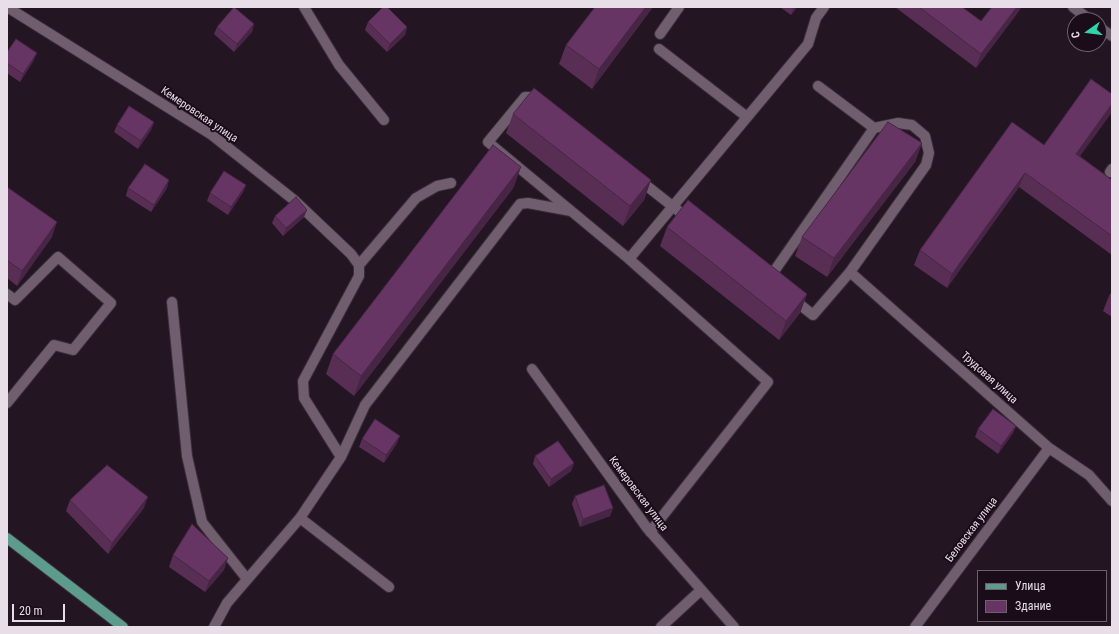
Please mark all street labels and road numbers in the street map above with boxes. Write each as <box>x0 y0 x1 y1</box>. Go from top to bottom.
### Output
street label: Кемеровская улица <box>158 84 240 146</box>
street label: Трудовая улица <box>958 349 1020 407</box>
street label: Кемеровская улица <box>606 454 670 534</box>
street label: Беловская улица <box>943 495 1001 565</box>

